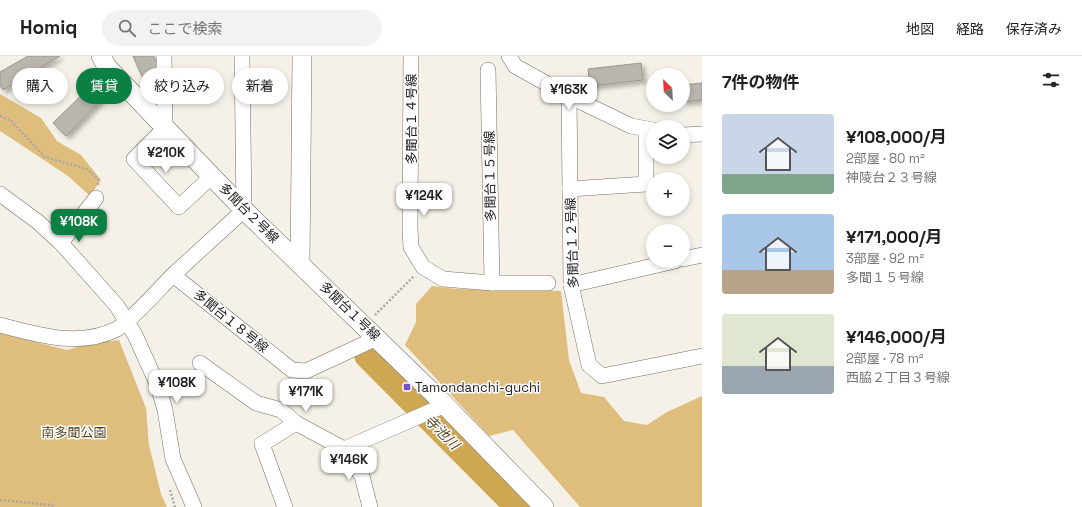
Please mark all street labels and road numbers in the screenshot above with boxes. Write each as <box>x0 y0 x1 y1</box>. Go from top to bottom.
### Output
street label: 多聞台１４号線 <box>403 73 420 165</box>
street label: 多聞台１５号線 <box>481 130 499 222</box>
street label: 多聞台２号線 <box>215 179 283 247</box>
street label: 多聞台１２号線 <box>562 197 582 289</box>
street label: 多聞台１号線 <box>316 278 384 344</box>
street label: 多聞台１８号線 <box>190 286 272 356</box>

